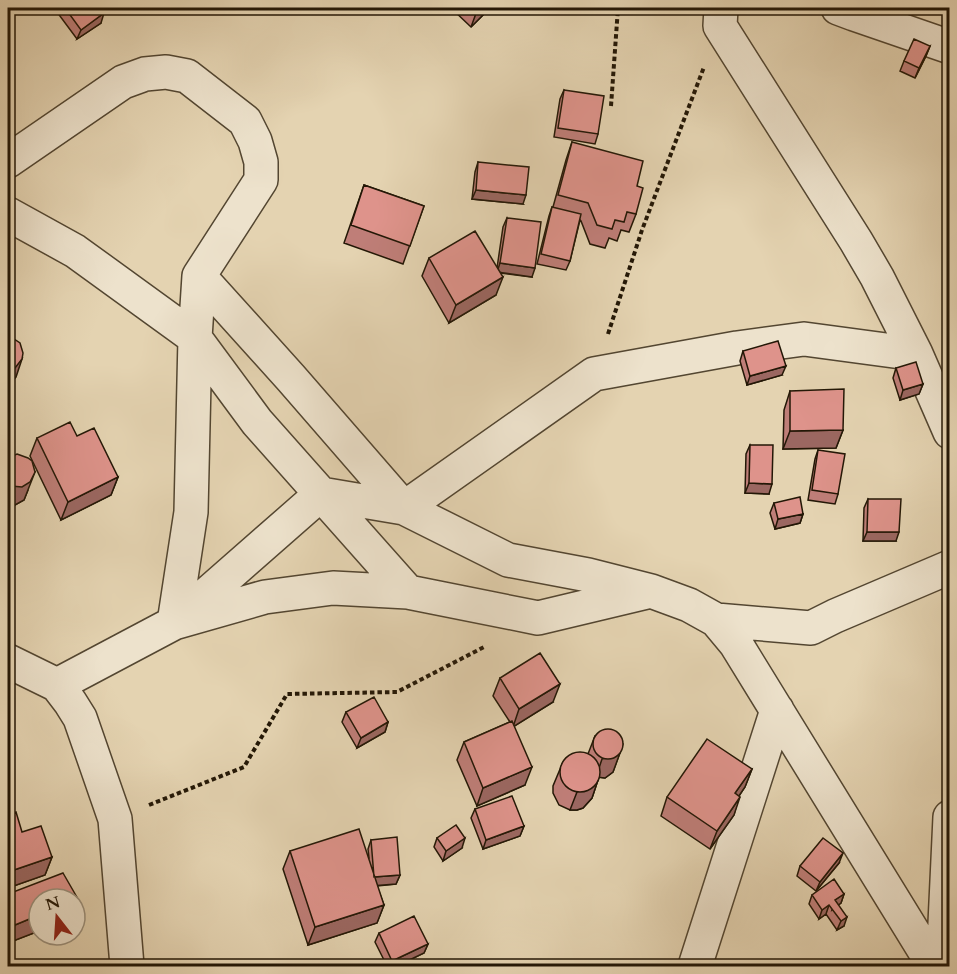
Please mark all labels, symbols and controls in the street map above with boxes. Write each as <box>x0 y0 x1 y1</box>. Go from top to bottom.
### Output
north arrow <box>27 887 87 947</box>
text: N <box>43 891 63 916</box>

